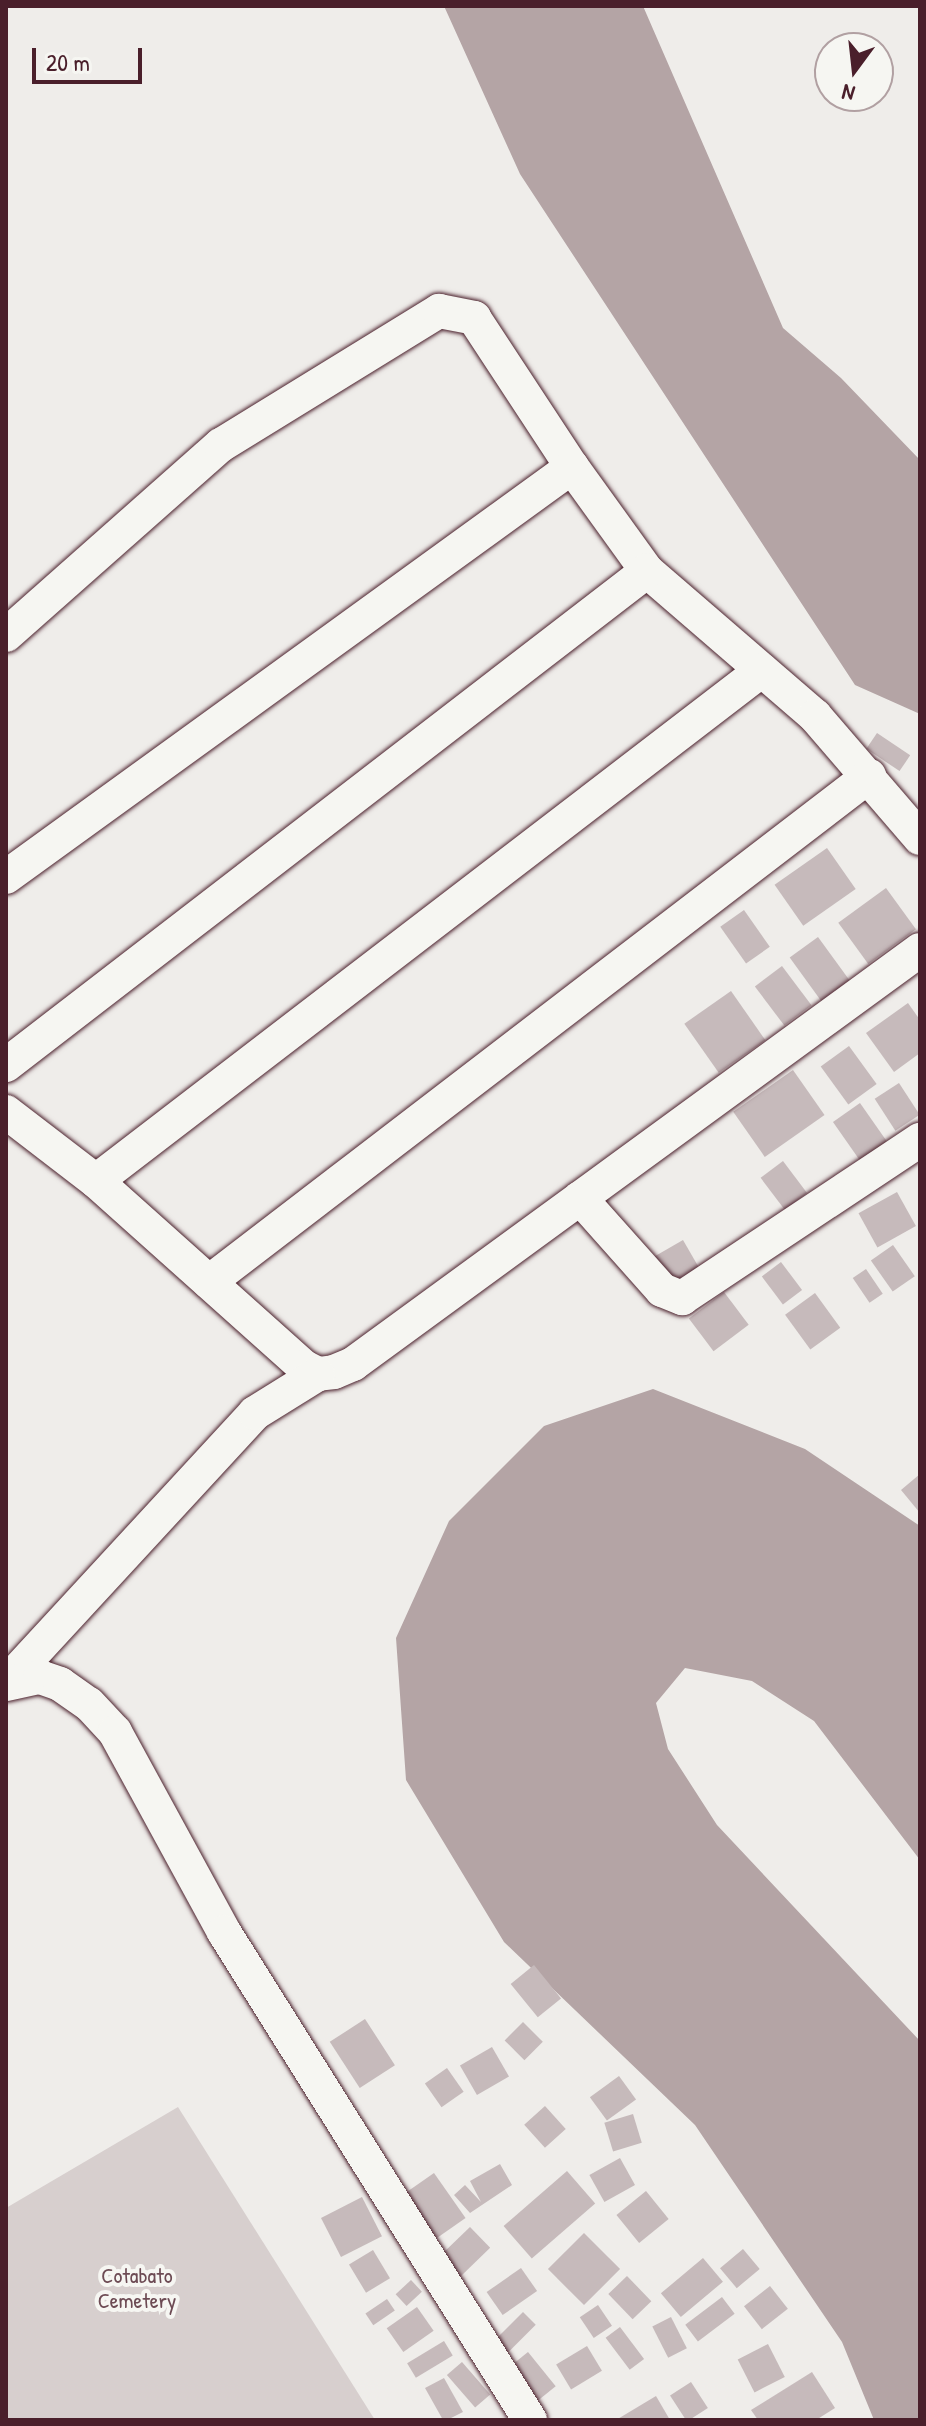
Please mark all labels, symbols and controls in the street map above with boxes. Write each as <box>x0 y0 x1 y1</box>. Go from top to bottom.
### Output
scale bar <box>36 32 146 82</box>
north arrow <box>814 32 894 112</box>
text: 20 m <box>46 46 90 78</box>
text: N <box>839 77 858 109</box>
park label: Cotabato Cemetery <box>98 2262 176 2314</box>

